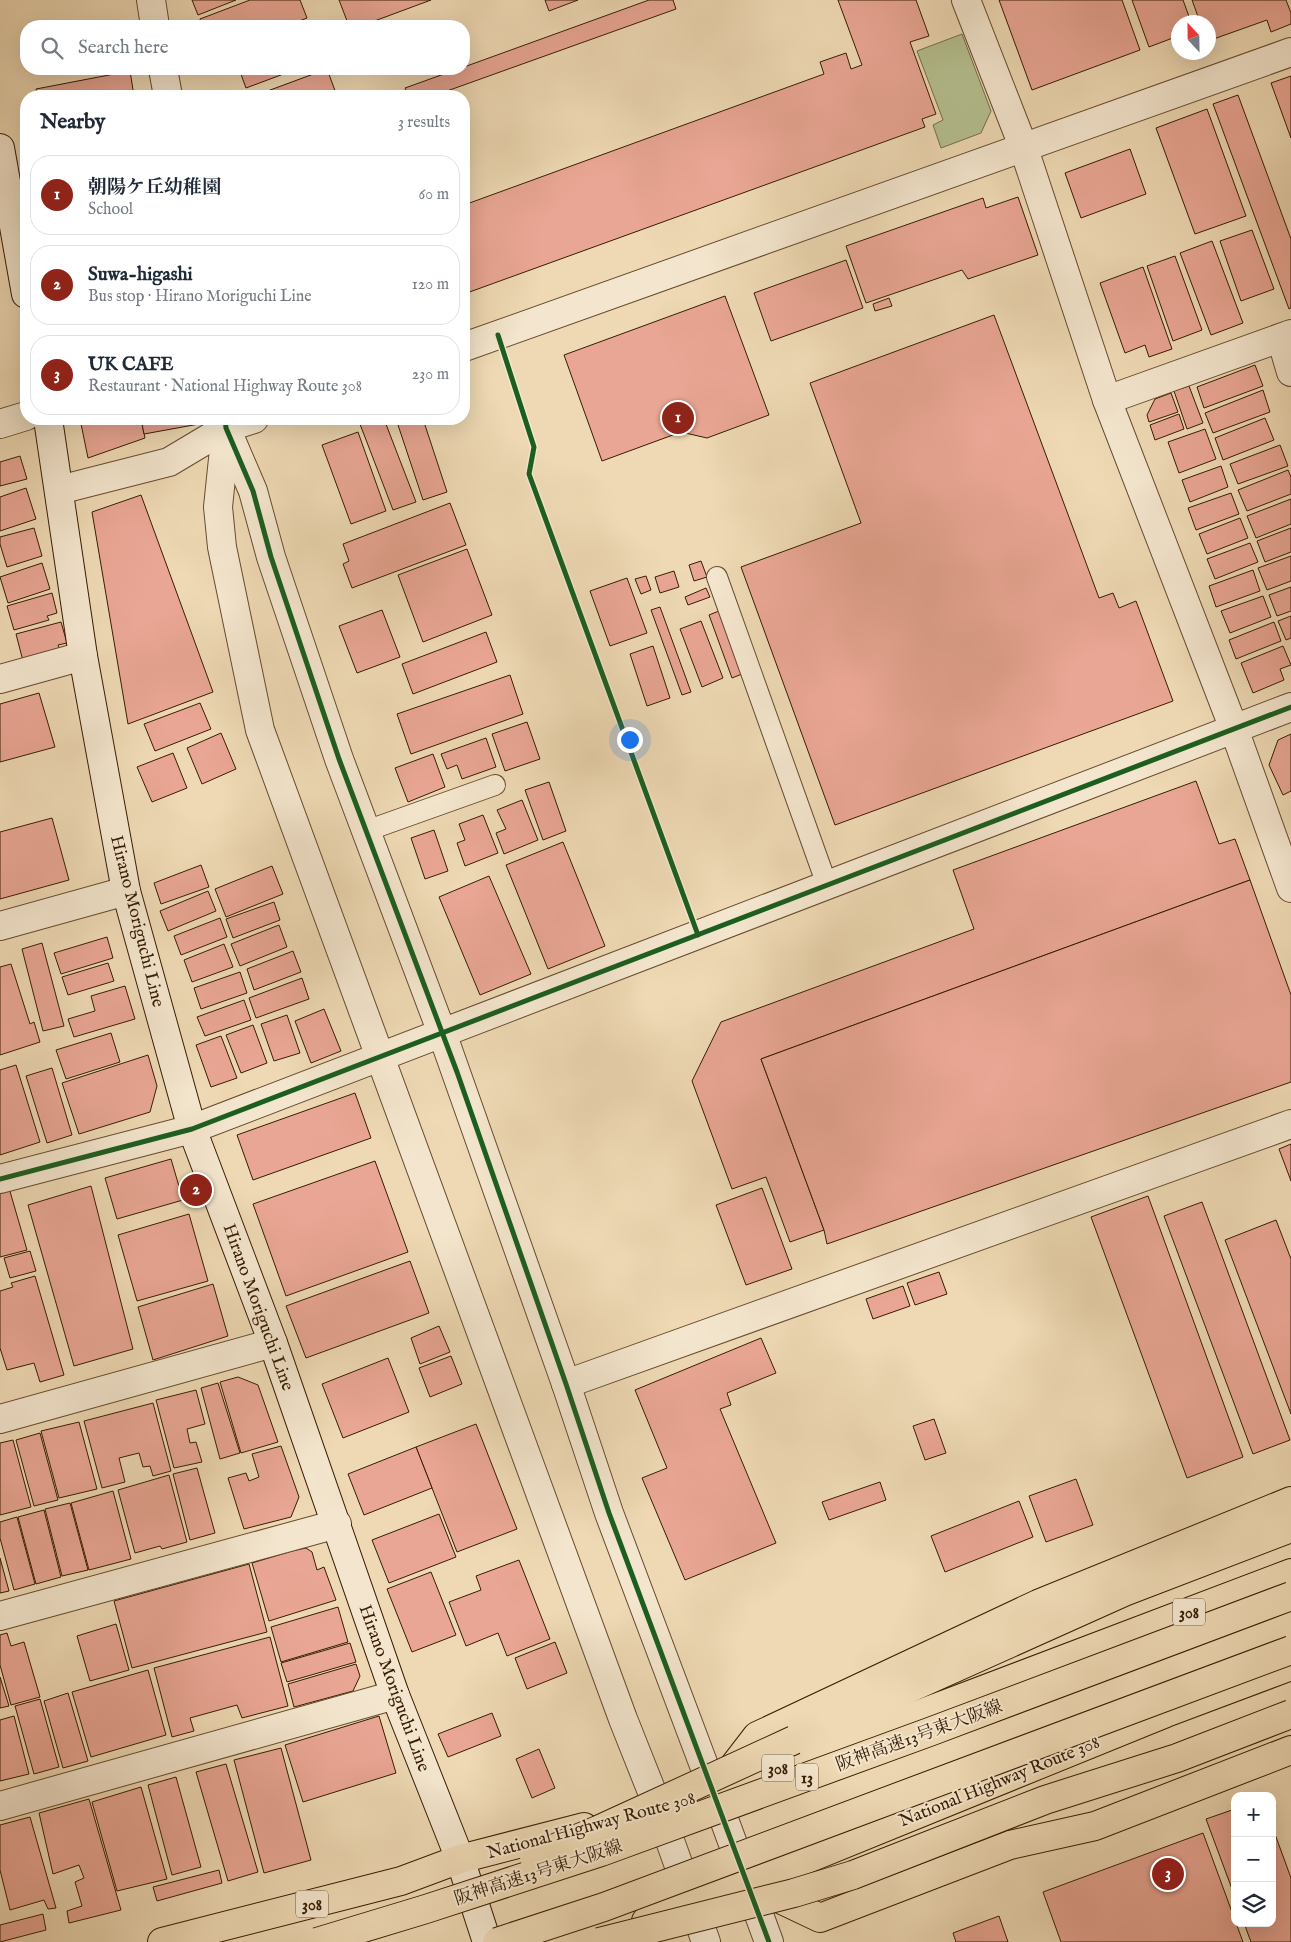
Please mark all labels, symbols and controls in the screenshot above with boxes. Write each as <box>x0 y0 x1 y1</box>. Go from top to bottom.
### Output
north arrow <box>1171 15 1216 60</box>
search box <box>20 20 470 75</box>
icon: search <box>38 34 66 62</box>
text: Search here <box>78 36 169 60</box>
text: Nearby <box>40 109 105 136</box>
text: 3 results <box>398 113 450 133</box>
text: 朝陽ケ丘幼稚園 <box>88 176 221 200</box>
text: 1 <box>54 185 60 205</box>
text: 60 m <box>419 185 449 205</box>
text: School <box>88 200 133 220</box>
text: Suwa-higashi <box>88 263 193 287</box>
text: 2 <box>53 275 61 295</box>
text: 120 m <box>412 275 449 295</box>
text: Bus stop · Hirano Moriguchi Line <box>88 287 312 307</box>
text: UK CAFE <box>88 353 174 377</box>
text: 3 <box>54 365 60 385</box>
text: 230 m <box>412 365 449 385</box>
text: Restaurant · National Highway Route 308 <box>88 377 362 397</box>
pin: 1 <box>662 399 694 437</box>
your location <box>617 727 643 753</box>
street label: Hirano Moriguchi Line <box>104 833 169 1010</box>
pin: 2 <box>180 1171 212 1209</box>
street label: Hirano Moriguchi Line <box>217 1221 299 1394</box>
road number: 308 <box>1173 1598 1205 1625</box>
street label: Hirano Moriguchi Line <box>353 1602 435 1775</box>
street label: 阪神高速13号東大阪線 <box>833 1696 1006 1777</box>
street label: National Highway Route 308 <box>896 1732 1103 1833</box>
road number: 308 <box>762 1755 794 1782</box>
road number: 13 <box>796 1764 818 1790</box>
street label: National Highway Route 308 <box>485 1788 698 1865</box>
map controls <box>1231 1792 1276 1927</box>
button: + <box>1231 1792 1276 1837</box>
street label: 阪神高速13号東大阪線 <box>451 1835 625 1911</box>
button: − <box>1231 1837 1276 1882</box>
pin: 3 <box>1152 1855 1184 1893</box>
button: layers <box>1231 1882 1276 1927</box>
road number: 308 <box>296 1890 328 1918</box>

